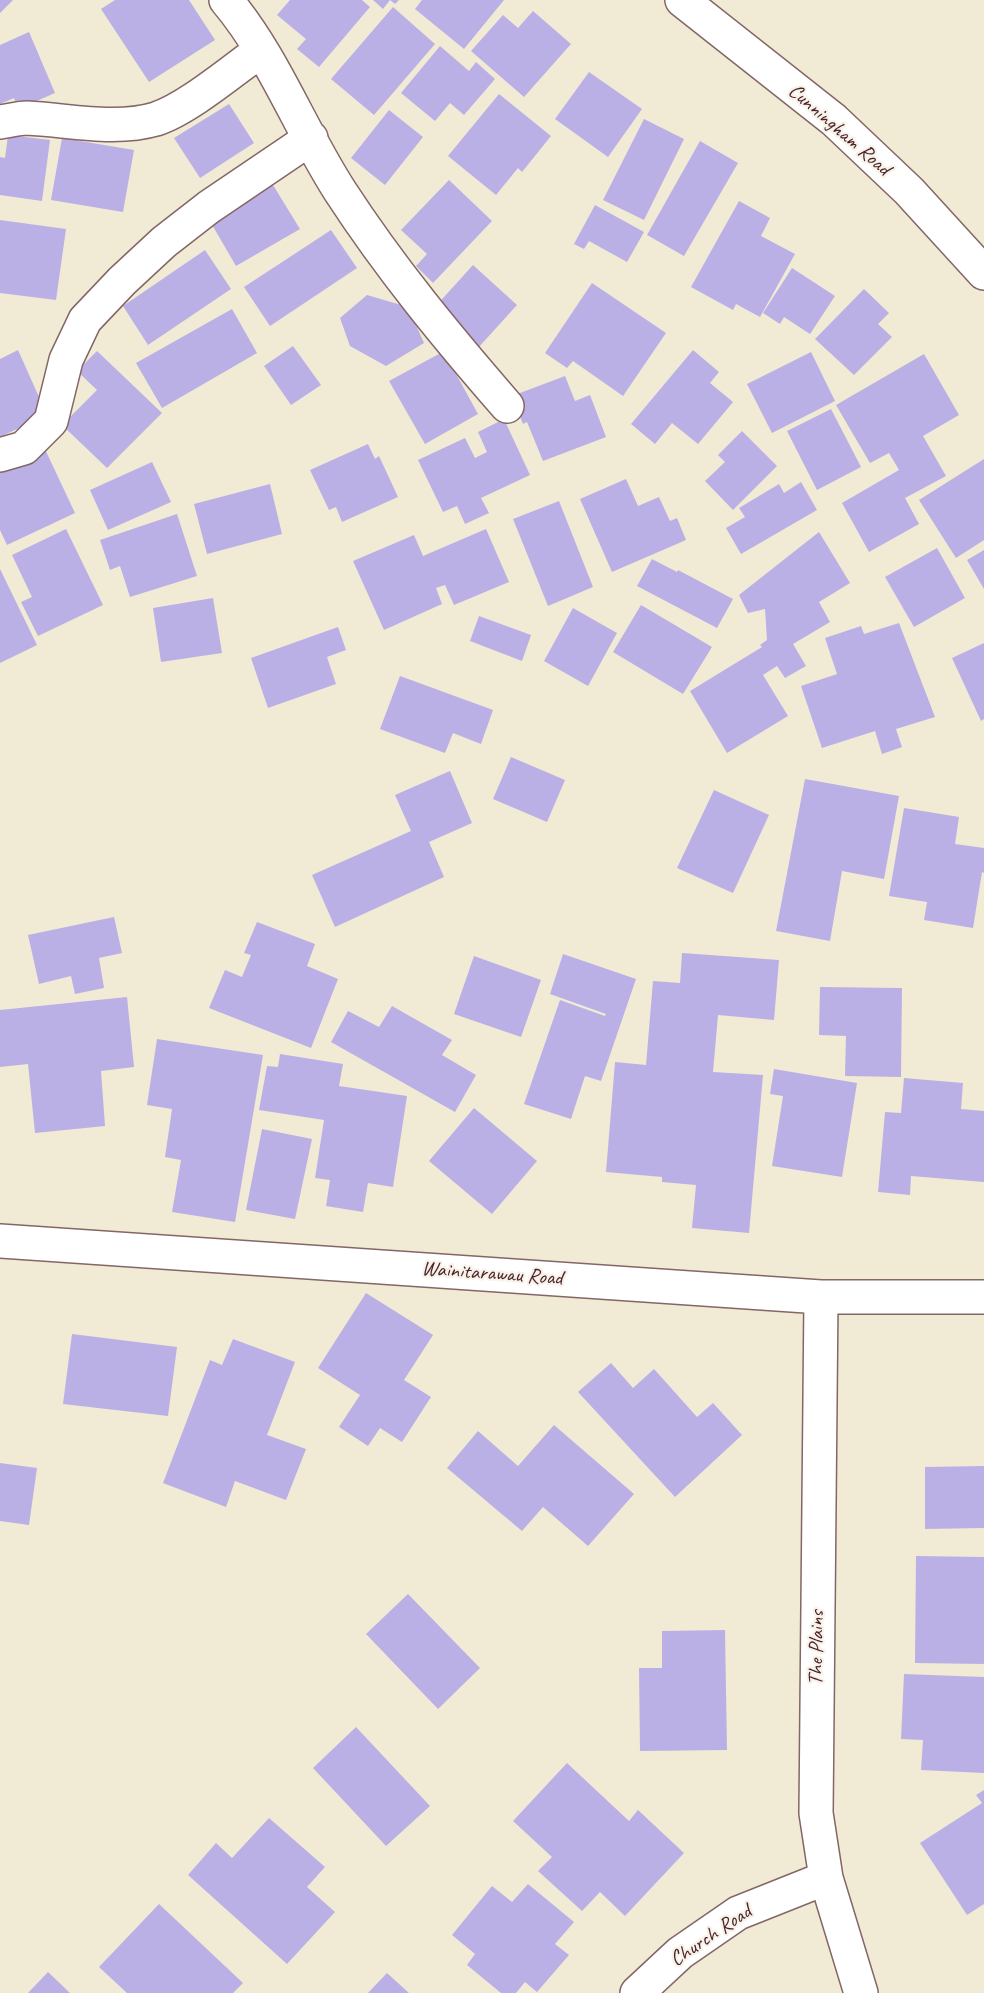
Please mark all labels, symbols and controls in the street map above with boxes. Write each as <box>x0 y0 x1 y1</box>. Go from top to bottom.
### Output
street label: Cunningham Road <box>783 79 895 181</box>
street label: Wainitarawau Road <box>421 1257 563 1291</box>
street label: The Plains <box>804 1610 830 1686</box>
street label: Church Road <box>665 1900 757 1972</box>

